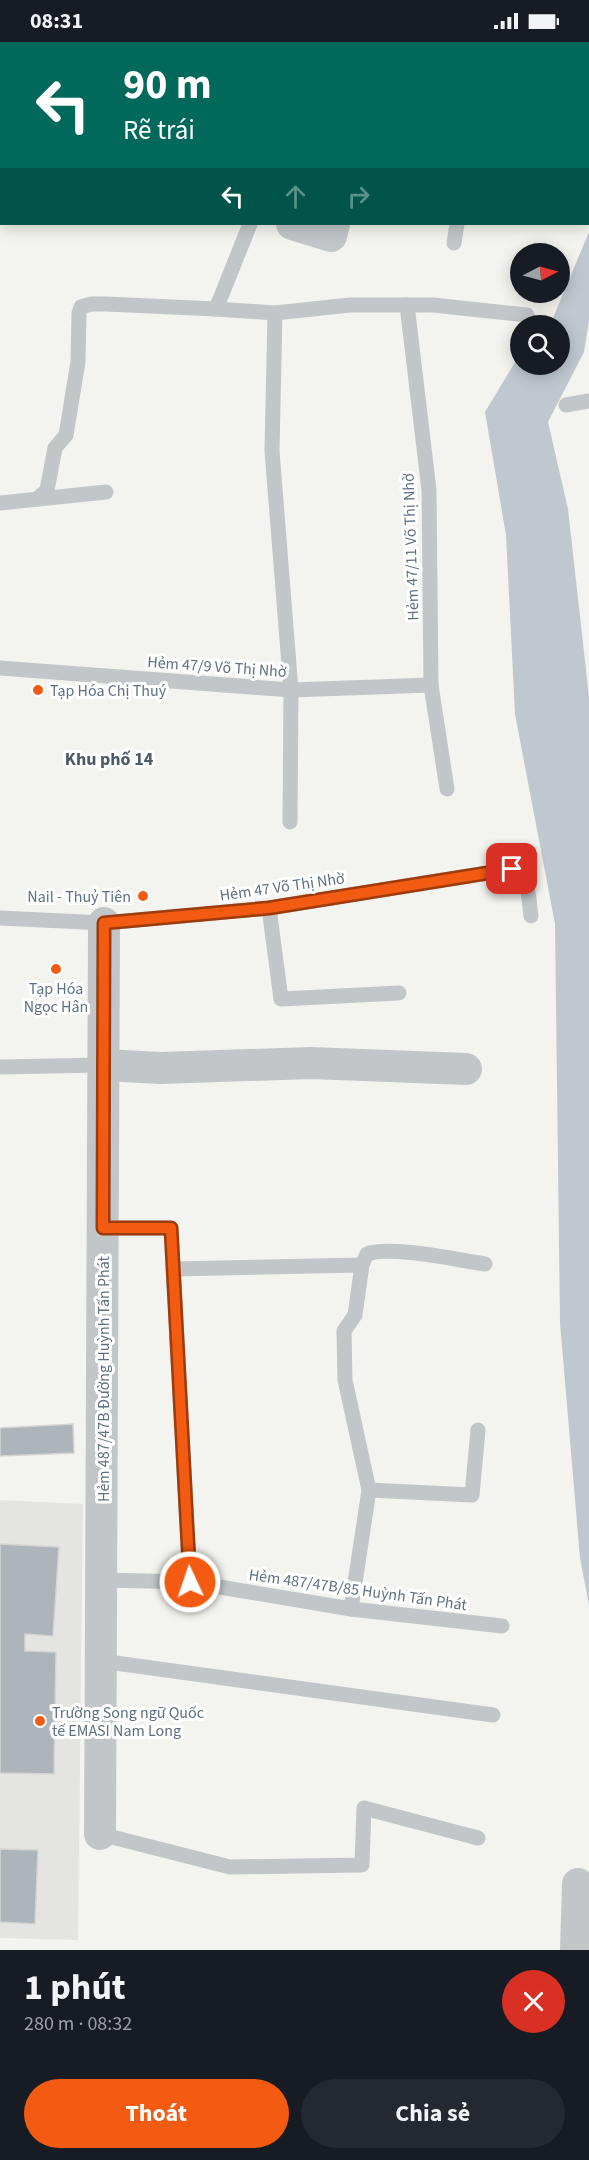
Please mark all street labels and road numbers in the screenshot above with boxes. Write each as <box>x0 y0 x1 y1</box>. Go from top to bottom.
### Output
street label: Hẻm 47/11 Võ Thị Nhờ <box>397 473 425 621</box>
street label: Hẻm 47/9 Võ Thị Nhờ <box>147 651 288 683</box>
street label: Hẻm 47 Võ Thị Nhờ <box>218 867 346 907</box>
street label: Hẻm 487/47B Đường Huỳnh Tấn Phát <box>93 1255 115 1502</box>
street label: Hẻm 487/47B/85 Huỳnh Tấn Phát <box>247 1564 469 1616</box>

